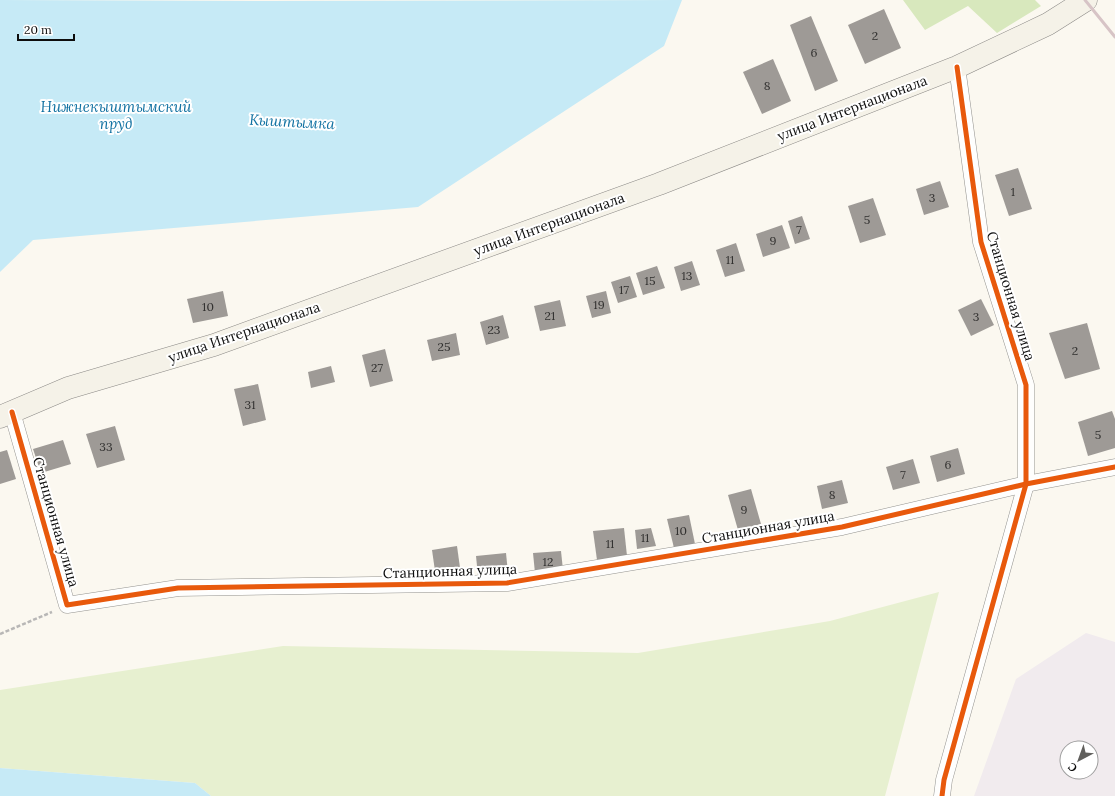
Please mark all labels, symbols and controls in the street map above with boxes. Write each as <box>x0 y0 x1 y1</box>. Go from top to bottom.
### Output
scale bar <box>18 16 74 42</box>
text: 20 m <box>24 22 52 37</box>
house number: 2 <box>872 28 878 43</box>
house number: 6 <box>811 45 818 60</box>
street label: улица Интернационала <box>774 71 930 145</box>
house number: 8 <box>764 78 771 93</box>
water label: Нижнекыштымский пруд <box>41 97 192 133</box>
water label: Кыштымка <box>249 110 336 133</box>
house number: 1 <box>1011 184 1015 199</box>
street label: улица Интернационала <box>471 188 627 260</box>
house number: 3 <box>929 190 936 205</box>
house number: 5 <box>864 212 870 227</box>
house number: 7 <box>796 222 802 237</box>
street label: Станционная улица <box>983 229 1039 363</box>
house number: 9 <box>770 233 777 248</box>
house number: 11 <box>726 252 734 267</box>
house number: 13 <box>681 268 693 283</box>
house number: 15 <box>645 273 655 288</box>
house number: 17 <box>619 282 629 297</box>
house number: 19 <box>593 297 605 312</box>
street label: улица Интернационала <box>166 298 322 366</box>
house number: 10 <box>202 299 214 314</box>
house number: 21 <box>545 308 555 323</box>
house number: 3 <box>973 309 980 324</box>
house number: 23 <box>488 322 501 337</box>
house number: 25 <box>438 339 450 354</box>
house number: 2 <box>1072 343 1078 358</box>
house number: 27 <box>371 360 383 375</box>
house number: 31 <box>244 397 256 412</box>
house number: 5 <box>1095 427 1101 442</box>
house number: 33 <box>99 439 113 454</box>
street label: Станционная улица <box>29 455 83 589</box>
house number: 6 <box>945 457 952 472</box>
house number: 7 <box>900 467 906 482</box>
house number: 8 <box>829 487 836 502</box>
house number: 9 <box>741 502 748 517</box>
street label: Станционная улица <box>700 506 836 548</box>
house number: 10 <box>675 523 687 538</box>
house number: 11 <box>641 530 649 545</box>
house number: 11 <box>606 536 614 551</box>
house number: 12 <box>543 554 553 569</box>
street label: Станционная улица <box>383 560 517 582</box>
north arrow <box>1059 740 1099 780</box>
text: С <box>1065 760 1080 775</box>

